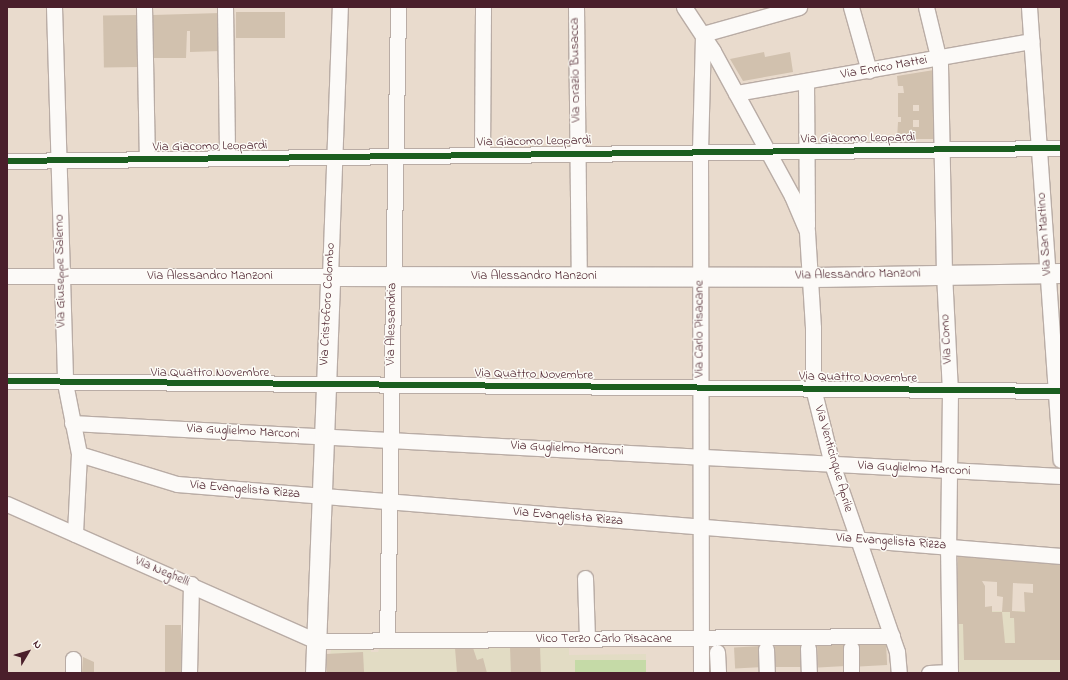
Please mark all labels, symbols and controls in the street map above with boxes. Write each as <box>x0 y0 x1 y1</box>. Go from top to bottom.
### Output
street label: Via Orazio Busacca <box>567 17 585 123</box>
street label: Via Enrico Mattei <box>840 53 928 83</box>
street label: Via Giacomo Leopardi <box>801 130 915 148</box>
street label: Via Giacomo Leopardi <box>477 133 591 151</box>
street label: Via Giacomo Leopardi <box>153 138 267 156</box>
street label: Via San Martino <box>1034 192 1056 276</box>
street label: Via Giuseppe Salerno <box>52 214 70 328</box>
street label: Via Cristoforo Colombo <box>317 242 339 366</box>
street label: Via Alessandro Manzoni <box>795 266 921 284</box>
street label: Via Alessandro Manzoni <box>147 268 273 284</box>
street label: Via Alessandro Manzoni <box>471 268 597 284</box>
street label: Via Carlo Pisacane <box>692 280 708 378</box>
street label: Via Alessandria <box>383 282 401 366</box>
street label: Via Como <box>938 314 956 364</box>
street label: Via Quattro Novembre <box>151 365 269 381</box>
street label: Via Quattro Novembre <box>475 366 593 384</box>
street label: Via Quattro Novembre <box>799 369 917 387</box>
street label: Via Venticinque Aprile <box>810 404 856 514</box>
street label: Via Guglielmo Marconi <box>186 421 300 443</box>
street label: Via Guglielmo Marconi <box>510 438 624 460</box>
street label: Via Guglielmo Marconi <box>857 458 971 480</box>
street label: Via Evangelista Rizza <box>189 477 301 503</box>
street label: Via Evangelista Rizza <box>512 504 624 530</box>
street label: Via Evangelista Rizza <box>835 530 947 554</box>
street label: Via Neghelli <box>132 553 192 591</box>
street label: Vico Terzo Carlo Pisacane <box>536 631 672 647</box>
north arrow <box>8 632 48 672</box>
text: N <box>29 637 46 652</box>

